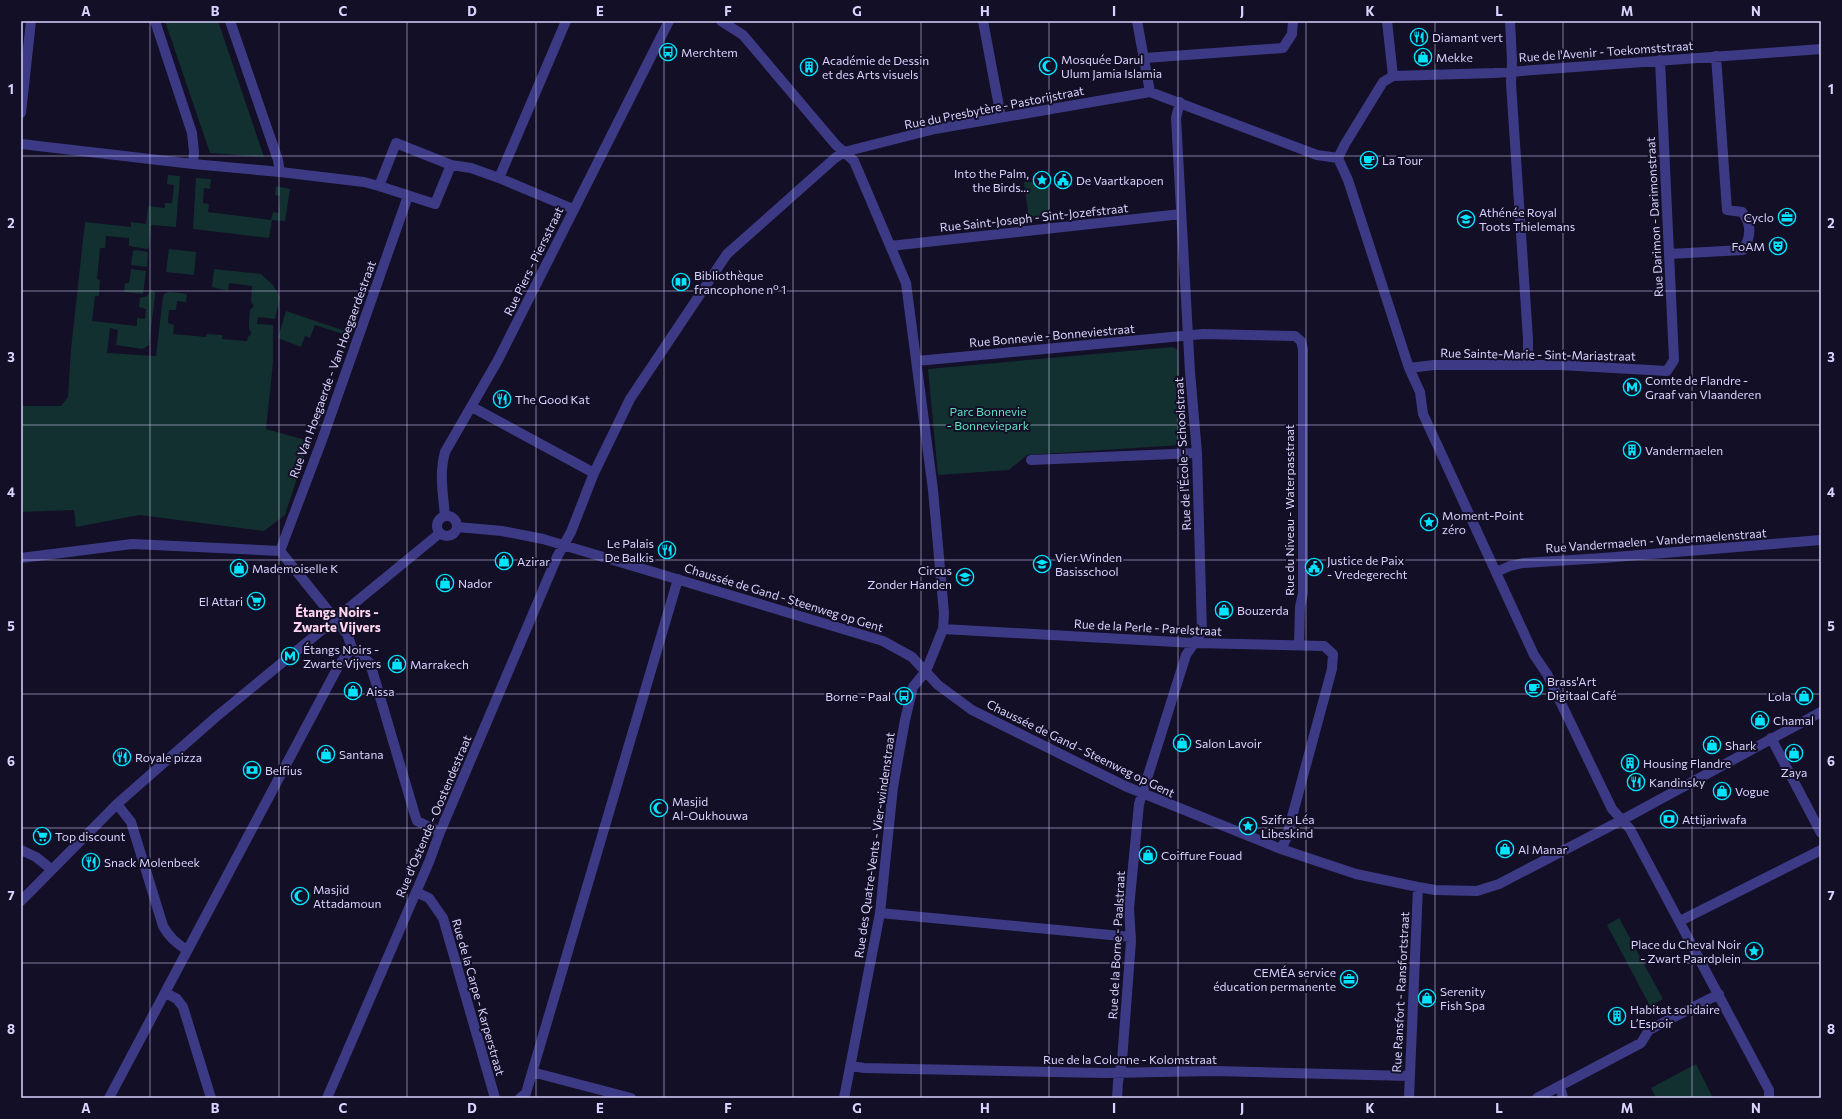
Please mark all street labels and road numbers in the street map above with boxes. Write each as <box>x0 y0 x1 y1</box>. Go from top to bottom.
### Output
street label: Rue de l'Avenir - Toekomststraat <box>1518 38 1694 64</box>
street label: Rue du Presbytère - Pastorijstraat <box>903 83 1085 131</box>
street label: Rue Darimon - Darimonstraat <box>1643 136 1665 297</box>
street label: Rue Saint-Joseph - Sint-Jozefstraat <box>939 200 1129 235</box>
street label: Rue Piers - Piersstraat <box>501 204 566 318</box>
street label: Rue Van Hoegaerde - Van Hoegaerdestraat <box>286 258 378 480</box>
street label: Rue Bonnevie - Bonneviestraat <box>969 321 1136 349</box>
street label: Rue Sainte-Marie - Sint-Mariastraat <box>1440 345 1636 363</box>
street label: Rue de l'École - Schoolstraat <box>1171 377 1193 531</box>
street label: Rue du Niveau - Waterpasstraat <box>1282 424 1296 596</box>
street label: Rue Vandermaelen - Vandermaelenstraat <box>1545 525 1767 555</box>
street label: Chaussée de Gand - Steenweg op Gent <box>683 560 885 634</box>
street label: Rue de la Perle - Parelstraat <box>1074 616 1222 638</box>
street label: Chaussée de Gand - Steenweg op Gent <box>985 696 1177 800</box>
street label: Rue des Quatre-Vents - Vier-windenstraat <box>851 731 897 959</box>
street label: Rue d'Ostende - Oostendestraat <box>392 733 474 899</box>
street label: Rue de la Borne - Paalstraat <box>1105 870 1127 1020</box>
street label: Rue Ransfort - Ransfortstraat <box>1389 911 1411 1073</box>
street label: Rue de la Carpe - Karperstraat <box>450 917 508 1077</box>
street label: Rue de la Colonne - Kolomstraat <box>1043 1052 1217 1066</box>

